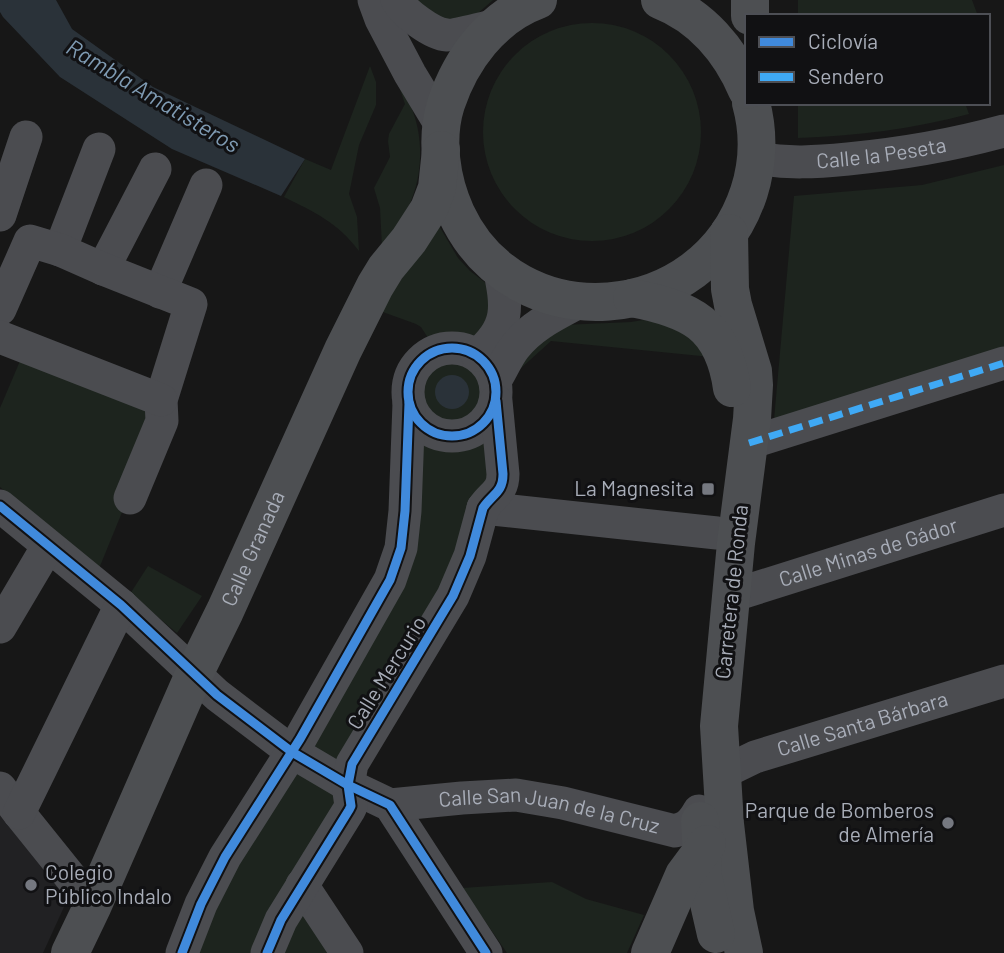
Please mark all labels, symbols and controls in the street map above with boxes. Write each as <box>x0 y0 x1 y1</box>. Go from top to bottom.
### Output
legend <box>745 14 990 105</box>
text: Ciclovía <box>808 28 878 53</box>
water label: Rambla Amatisteros <box>62 32 246 158</box>
text: Sendero <box>808 63 884 88</box>
street label: Calle la Peseta <box>815 131 948 172</box>
place label: La Magnesita <box>574 475 694 500</box>
marker: La Magnesita <box>700 481 716 497</box>
street label: Calle Granada <box>215 486 289 610</box>
street label: Carretera de Ronda <box>709 503 752 680</box>
street label: Calle Minas de Gádor <box>775 511 961 591</box>
street label: Calle Mercurio <box>341 611 430 733</box>
street label: Calle Santa Bárbara <box>774 685 950 761</box>
street label: Calle San Juan de la Cruz <box>437 781 662 838</box>
place label: Parque de Bomberos de Almería <box>745 797 934 846</box>
marker: Parque de Bomberos de Almería <box>940 815 956 831</box>
place label: Colegio Público Indalo <box>45 859 172 908</box>
marker: Colegio Público Indalo <box>23 877 39 893</box>

